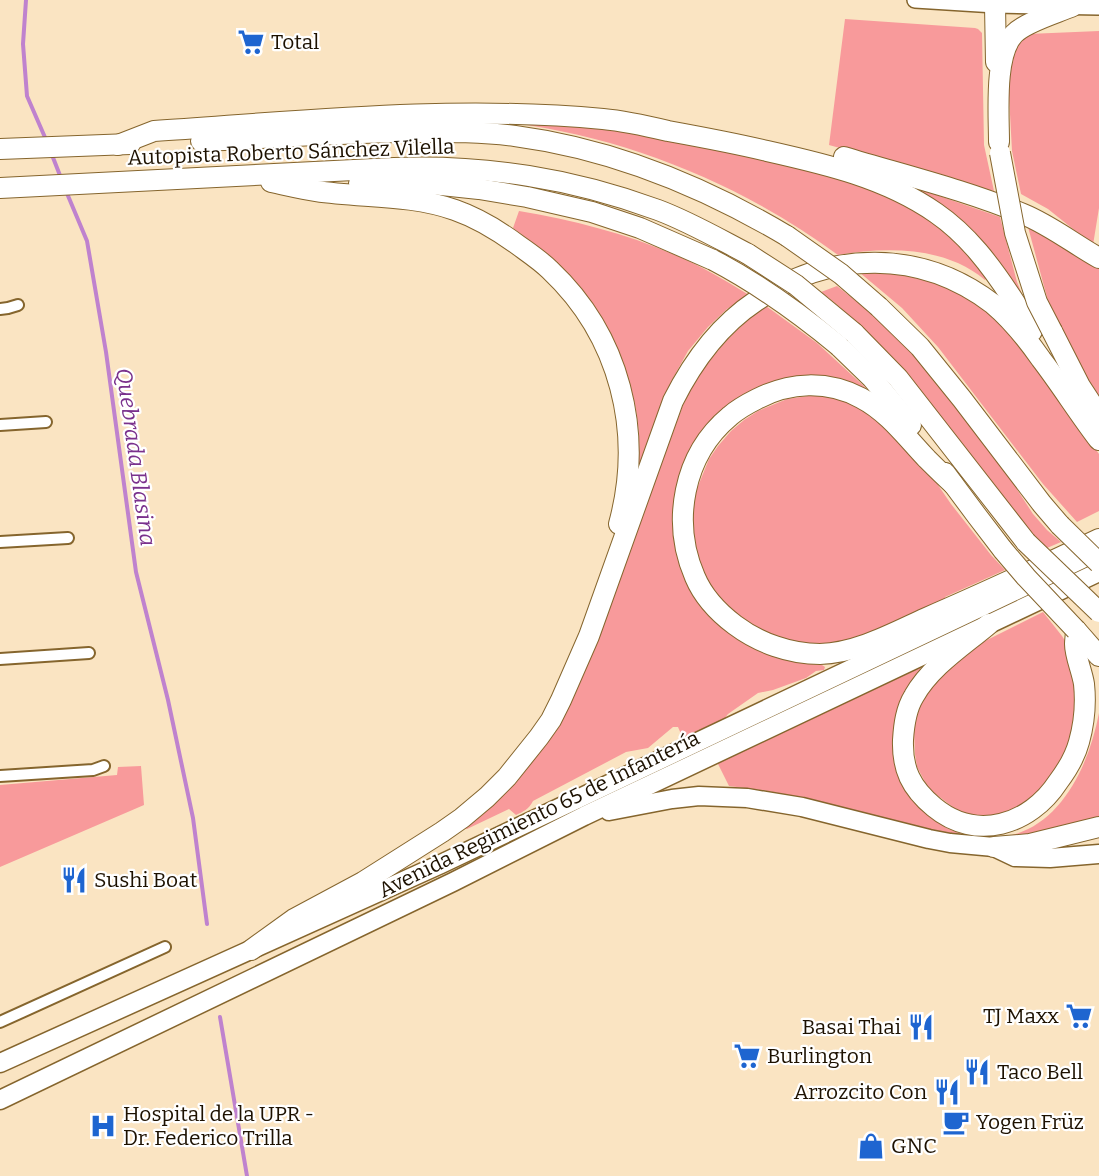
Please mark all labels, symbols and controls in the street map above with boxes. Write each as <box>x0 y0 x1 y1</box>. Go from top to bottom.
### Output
supermarket icon: Total <box>236 27 266 57</box>
place label: Total <box>271 29 319 55</box>
street label: Autopista Roberto Sánchez Vilella <box>127 133 456 171</box>
water label: Quebrada Blasina <box>110 366 162 548</box>
street label: Avenida Regimiento 65 de Infantería <box>374 724 704 903</box>
restaurant icon: Sushi Boat <box>59 865 89 895</box>
place label: Sushi Boat <box>94 867 198 893</box>
supermarket icon: TJ Maxx <box>1064 1001 1094 1031</box>
place label: TJ Maxx <box>983 1003 1059 1029</box>
restaurant icon: Basai Thai <box>906 1012 936 1042</box>
place label: Basai Thai <box>802 1014 901 1040</box>
supermarket icon: Burlington <box>732 1041 762 1071</box>
place label: Burlington <box>767 1043 872 1069</box>
restaurant icon: Taco Bell <box>962 1057 992 1087</box>
place label: Taco Bell <box>997 1059 1083 1085</box>
restaurant icon: Arrozcito Con <box>932 1077 962 1107</box>
place label: Arrozcito Con <box>794 1079 927 1105</box>
place label: Hospital de la UPR - Dr. Federico Trilla <box>123 1101 314 1151</box>
cafe icon: Yogen Früz <box>941 1107 971 1137</box>
place label: Yogen Früz <box>976 1109 1084 1135</box>
hospital icon: Hospital de la UPR - Dr. Federico Trilla <box>88 1111 118 1141</box>
shop icon: GNC <box>856 1131 886 1161</box>
place label: GNC <box>891 1133 937 1159</box>

